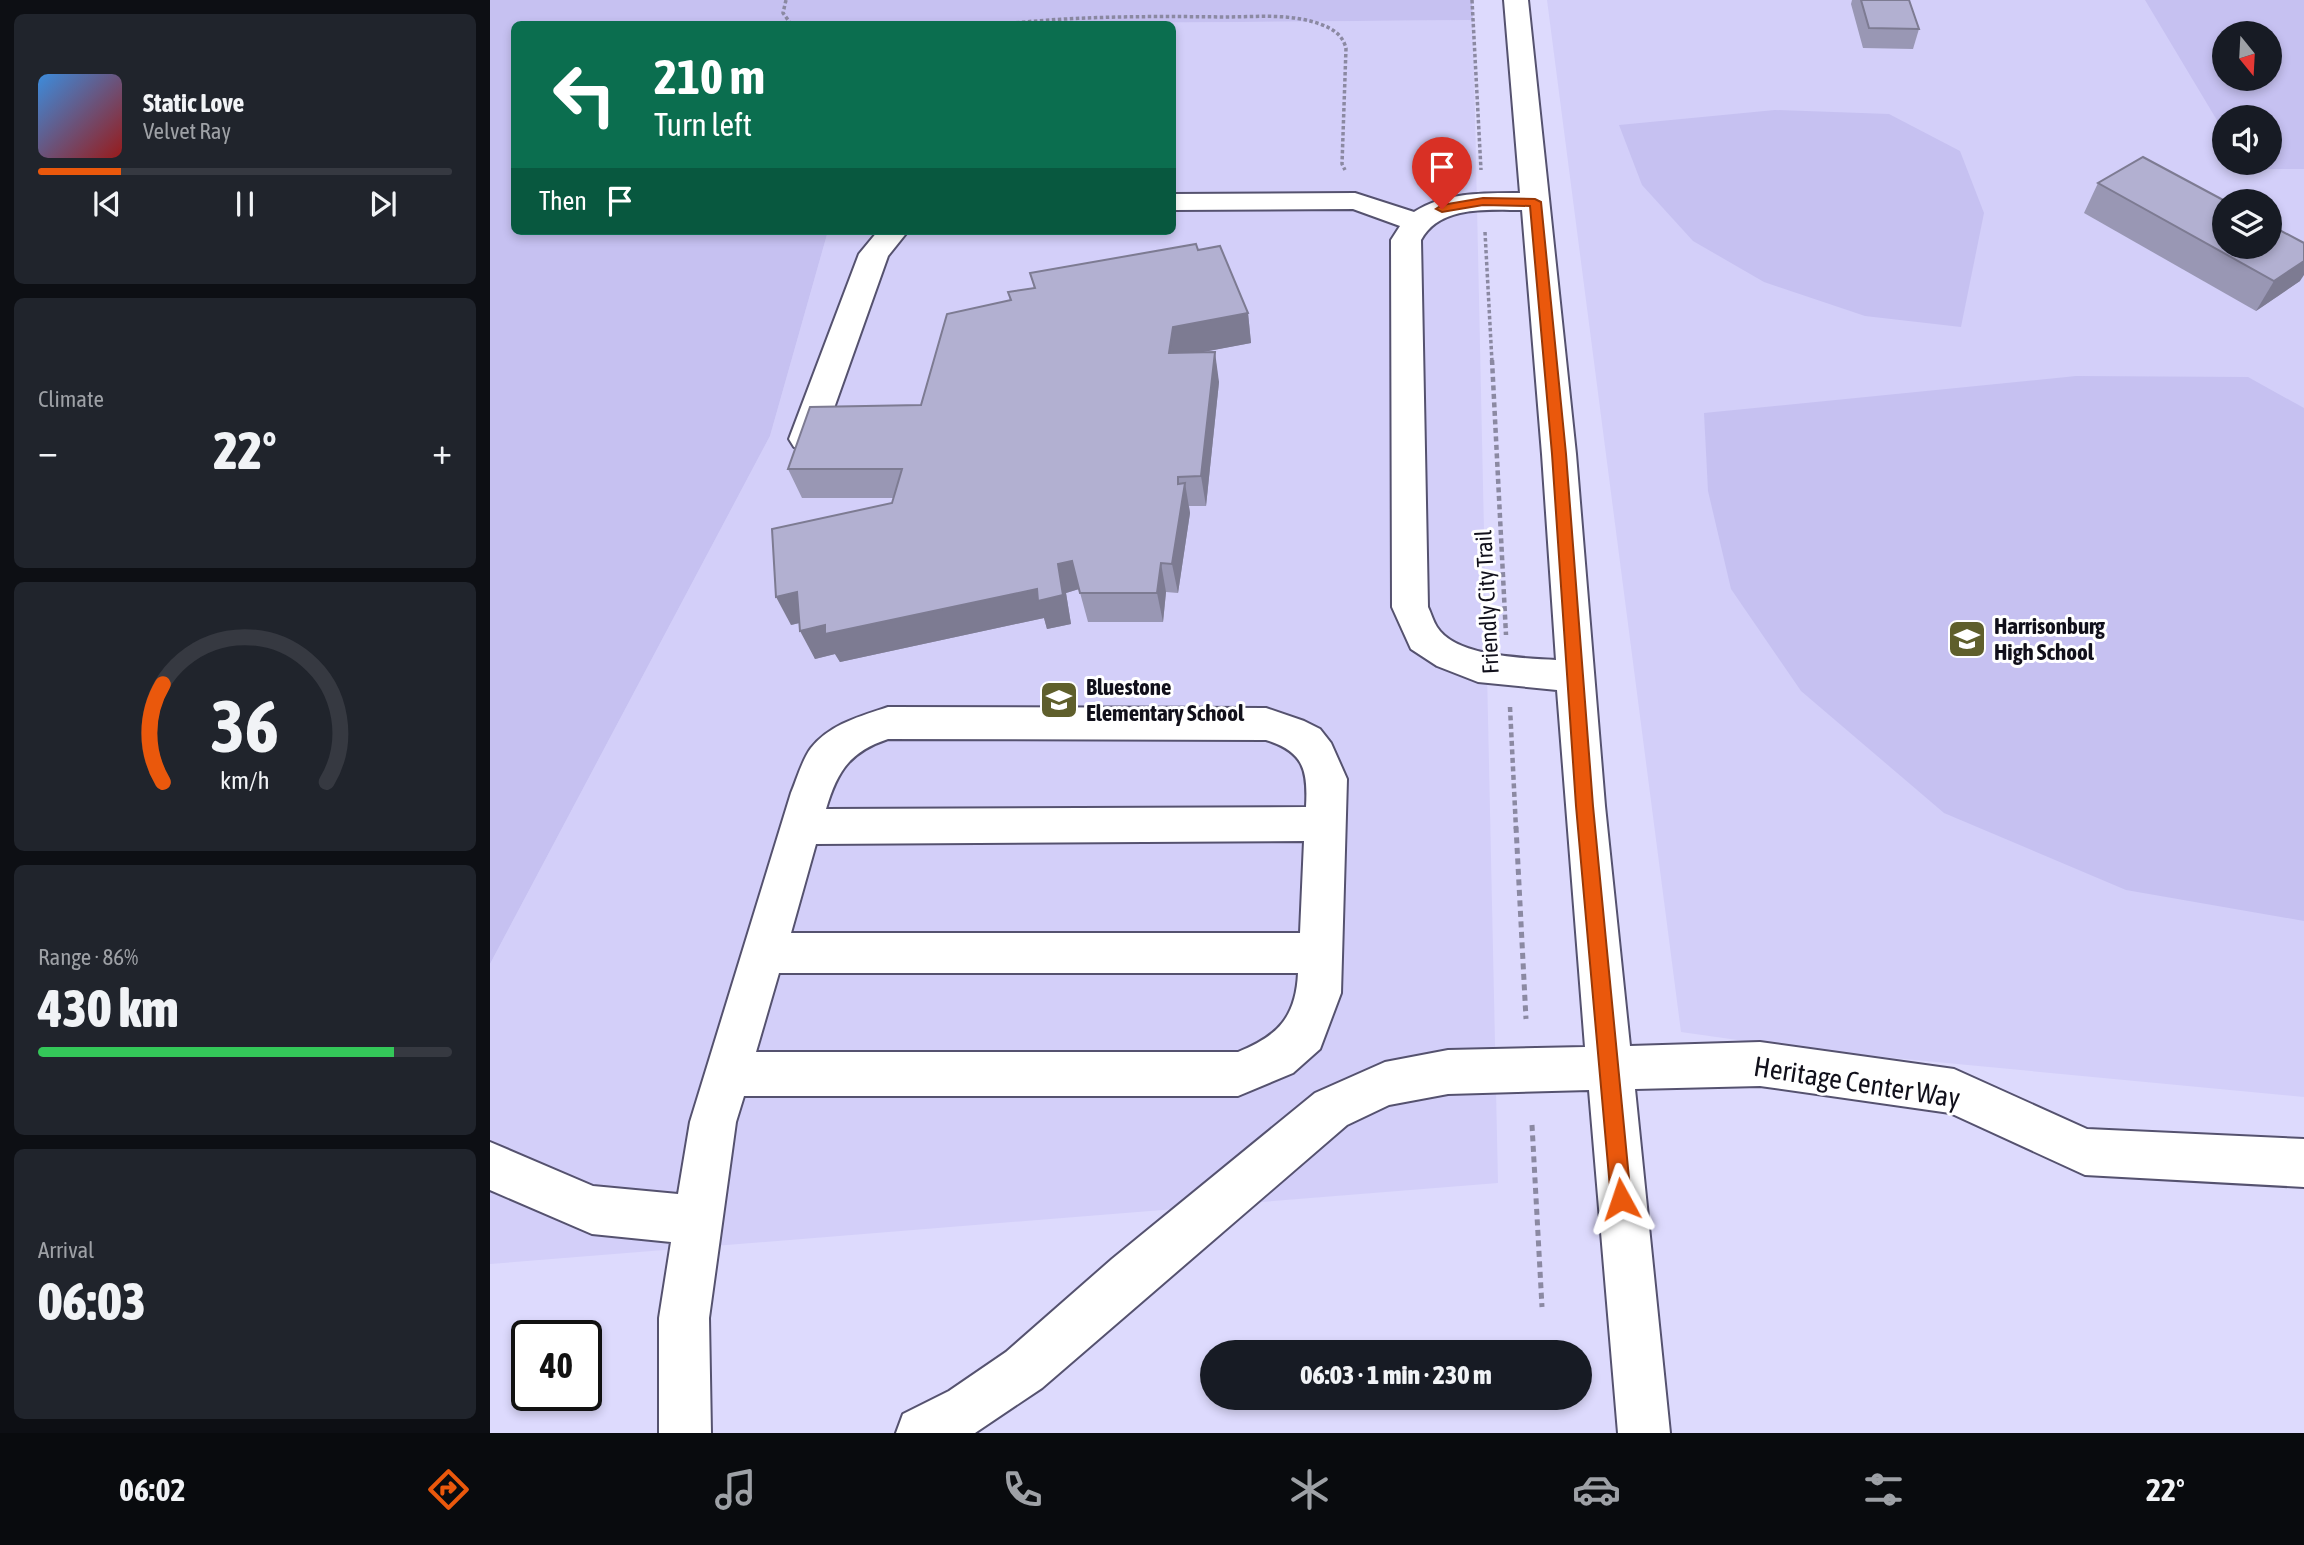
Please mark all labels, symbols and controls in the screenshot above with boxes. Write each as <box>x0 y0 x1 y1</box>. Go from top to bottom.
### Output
north arrow <box>2212 21 2282 91</box>
map controls <box>2212 21 2282 259</box>
text: 210 m <box>654 48 765 104</box>
icon: left <box>539 49 630 140</box>
text: Static Love <box>143 88 244 118</box>
button: sound <box>2212 105 2282 175</box>
text: Turn left <box>654 106 752 143</box>
text: Velvet Ray <box>143 118 231 144</box>
pin <box>1412 137 1472 209</box>
icon: arrive <box>1423 148 1461 186</box>
icon: arrive <box>601 182 639 220</box>
icon: previous <box>88 185 126 223</box>
icon: pause <box>226 185 264 223</box>
icon: next <box>364 185 402 223</box>
text: Then <box>539 186 587 216</box>
button: layers <box>2212 189 2282 259</box>
text: Climate <box>38 386 104 412</box>
text: 22° <box>213 420 277 480</box>
text: − <box>38 429 58 472</box>
text: + <box>432 429 452 472</box>
street label: Friendly City Trail <box>1470 529 1504 675</box>
place label: Harrisonburg High School <box>1994 613 2105 665</box>
school or university icon: Harrisonburg High School <box>1946 618 1988 660</box>
place label: Bluestone Elementary School <box>1086 674 1245 726</box>
school or university icon: Bluestone Elementary School <box>1038 679 1080 721</box>
text: 36 <box>211 685 279 768</box>
text: km/h <box>220 766 270 794</box>
text: Range · 86% <box>38 944 138 970</box>
text: 430 km <box>38 978 179 1038</box>
street label: Heritage Center Way <box>1752 1050 1962 1114</box>
position arrow <box>1584 1162 1658 1236</box>
text: Arrival <box>38 1237 94 1263</box>
text: 06:03 <box>38 1271 146 1331</box>
speed limit sign: 40 <box>511 1320 602 1411</box>
text: 06:03 · 1 min · 230 m <box>1300 1360 1492 1390</box>
icon: directions <box>424 1465 473 1514</box>
icon: music <box>711 1465 760 1514</box>
icon: phone <box>998 1465 1047 1514</box>
icon: climate <box>1285 1465 1334 1514</box>
icon: car <box>1572 1465 1621 1514</box>
icon: filters <box>1859 1465 1908 1514</box>
text: 06:02 <box>119 1471 186 1508</box>
text: 22° <box>2146 1471 2185 1508</box>

